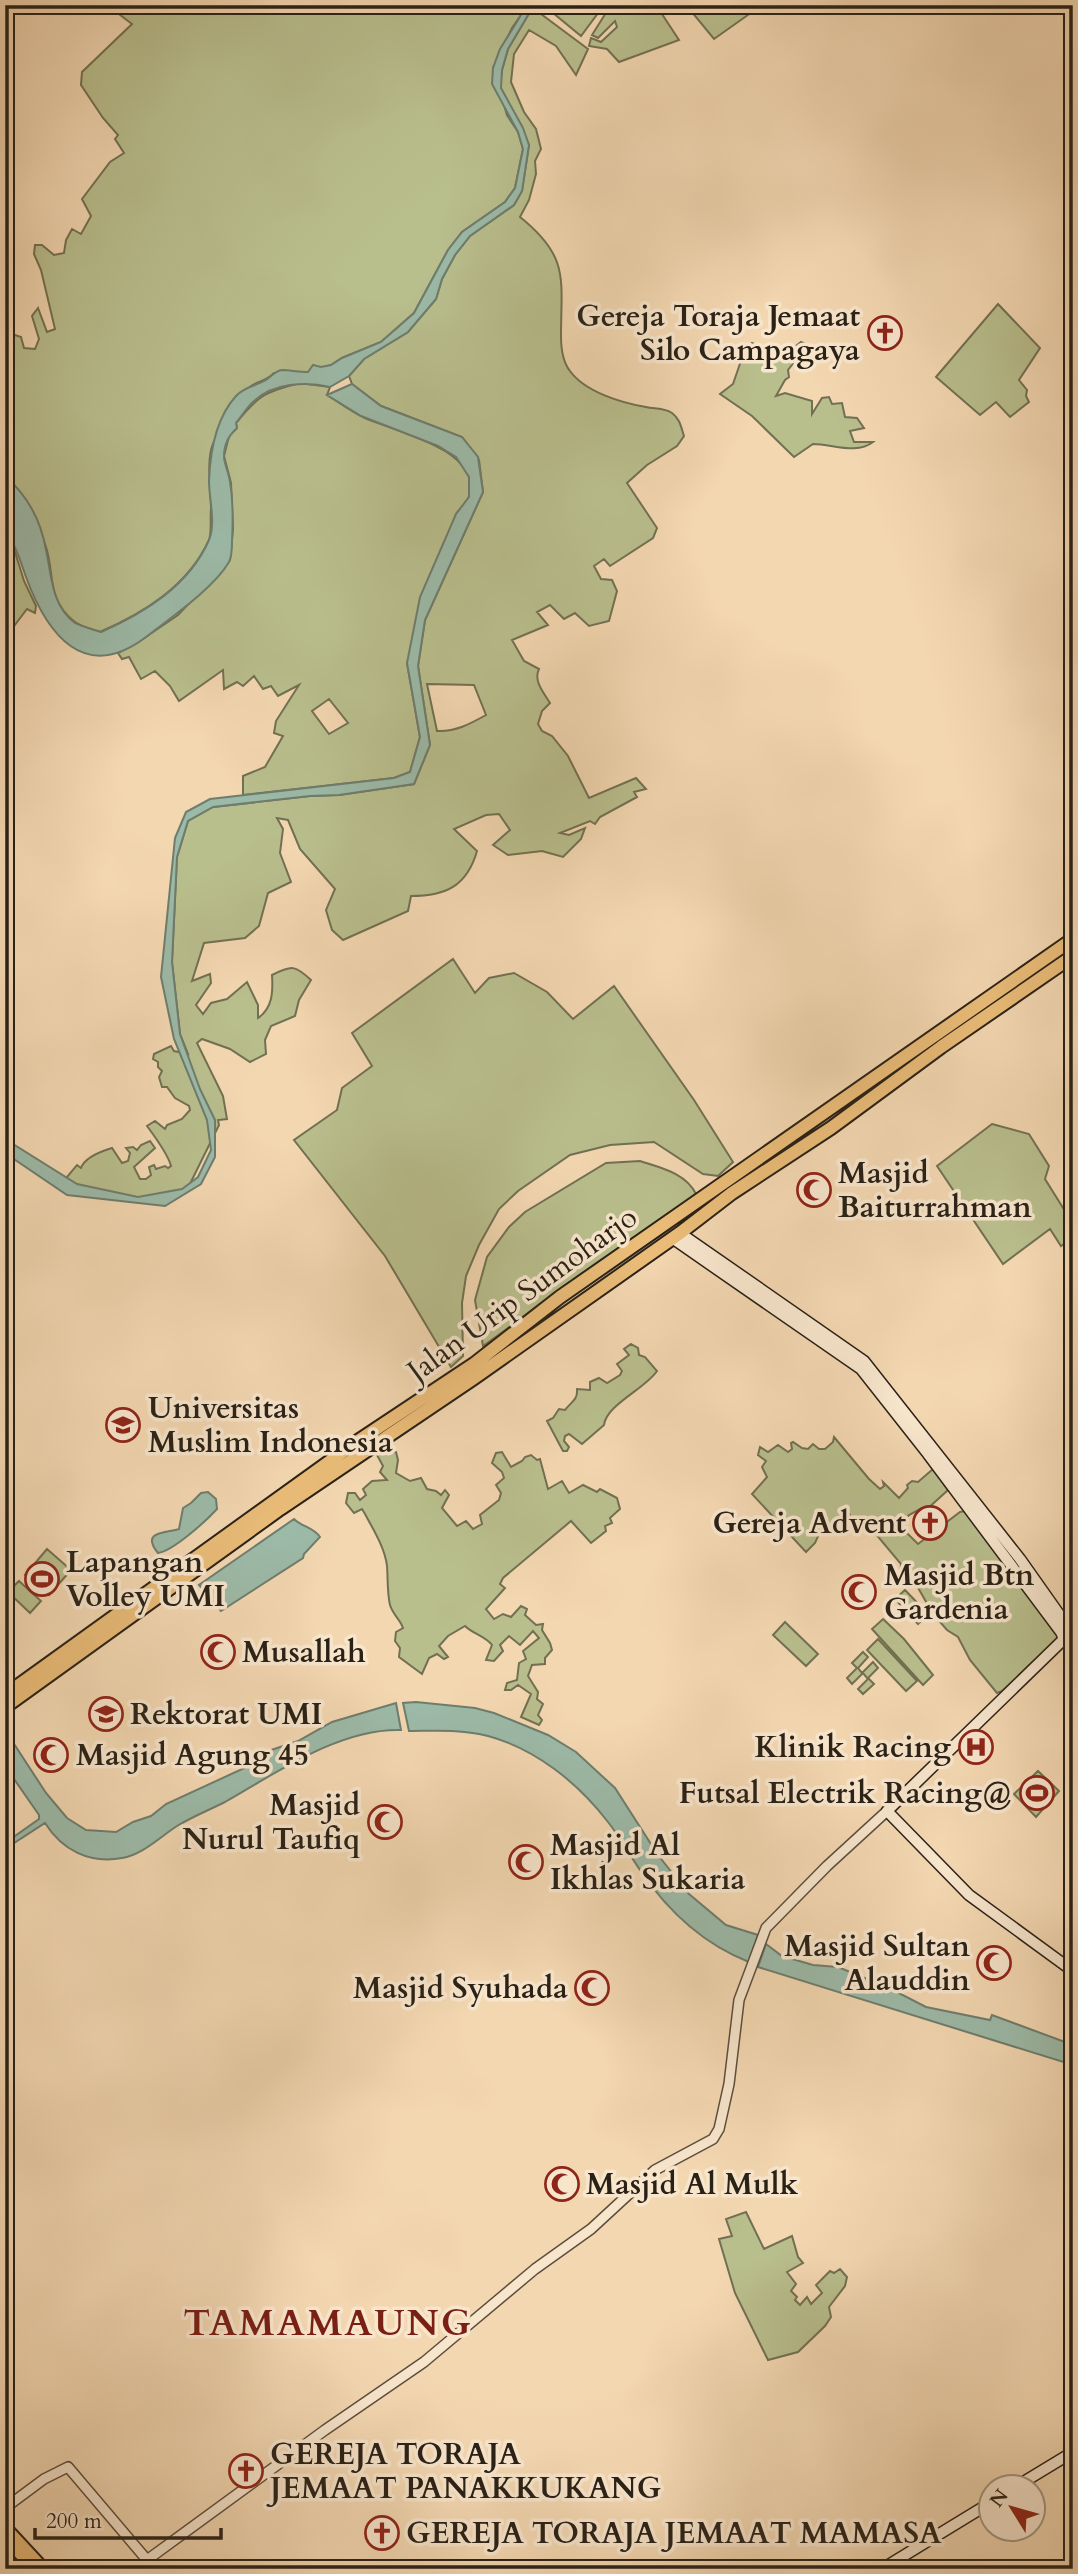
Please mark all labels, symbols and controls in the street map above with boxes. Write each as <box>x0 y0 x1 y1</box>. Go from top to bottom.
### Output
place label: Gereja Toraja Jemaat Silo Campagaya <box>576 296 860 371</box>
church icon: Gereja Toraja Jemaat Silo Campagaya <box>866 314 904 352</box>
place label: Masjid Baiturrahman <box>838 1153 1032 1228</box>
mosque icon: Masjid Baiturrahman <box>795 1171 833 1209</box>
street label: Jalan Urip Sumoharjo <box>396 1197 646 1394</box>
place label: Universitas Muslim Indonesia <box>148 1388 393 1463</box>
school or university icon: Universitas Muslim Indonesia <box>104 1406 142 1444</box>
place label: Gereja Advent <box>712 1503 906 1544</box>
church icon: Gereja Advent <box>911 1504 949 1542</box>
place label: Lapangan Volley UMI <box>66 1542 225 1617</box>
place label: Masjid Btn Gardenia <box>884 1555 1034 1630</box>
sports icon: Lapangan Volley UMI <box>23 1560 61 1598</box>
mosque icon: Masjid Btn Gardenia <box>840 1573 878 1611</box>
place label: Musallah <box>242 1632 366 1673</box>
mosque icon: Musallah <box>199 1633 237 1671</box>
place label: Rektorat UMI <box>130 1694 322 1735</box>
school or university icon: Rektorat UMI <box>87 1695 125 1733</box>
place label: Klinik Racing <box>755 1727 951 1768</box>
hospital icon: Klinik Racing <box>957 1728 995 1766</box>
place label: Masjid Agung 45 <box>76 1735 309 1776</box>
mosque icon: Masjid Agung 45 <box>32 1736 70 1774</box>
place label: Futsal Electrik Racing@ <box>679 1773 1012 1814</box>
sports icon: Futsal Electrik Racing@ <box>1018 1774 1056 1812</box>
place label: Masjid Nurul Taufiq <box>182 1785 361 1860</box>
mosque icon: Masjid Nurul Taufiq <box>366 1803 404 1841</box>
place label: Masjid Al Ikhlas Sukaria <box>550 1825 745 1900</box>
mosque icon: Masjid Al Ikhlas Sukaria <box>507 1843 545 1881</box>
place label: Masjid Sultan Alauddin <box>784 1926 970 2001</box>
mosque icon: Masjid Sultan Alauddin <box>975 1944 1013 1982</box>
place label: Masjid Syuhada <box>353 1968 568 2009</box>
mosque icon: Masjid Syuhada <box>573 1969 611 2007</box>
place label: Masjid Al Mulk <box>586 2164 799 2205</box>
mosque icon: Masjid Al Mulk <box>543 2165 581 2203</box>
district label: TAMAMAUNG <box>183 2298 473 2348</box>
place label: GEREJA TORAJA JEMAAT PANAKKUKANG <box>266 2434 661 2509</box>
church icon: GEREJA TORAJA JEMAAT PANAKKUKANG <box>227 2452 265 2490</box>
north arrow <box>976 2472 1046 2542</box>
text: N <box>984 2484 1015 2513</box>
scale bar <box>35 2497 220 2541</box>
text: 200 m <box>46 2507 102 2536</box>
place label: GEREJA TORAJA JEMAAT MAMASA <box>406 2513 942 2554</box>
church icon: GEREJA TORAJA JEMAAT MAMASA <box>363 2514 401 2552</box>

